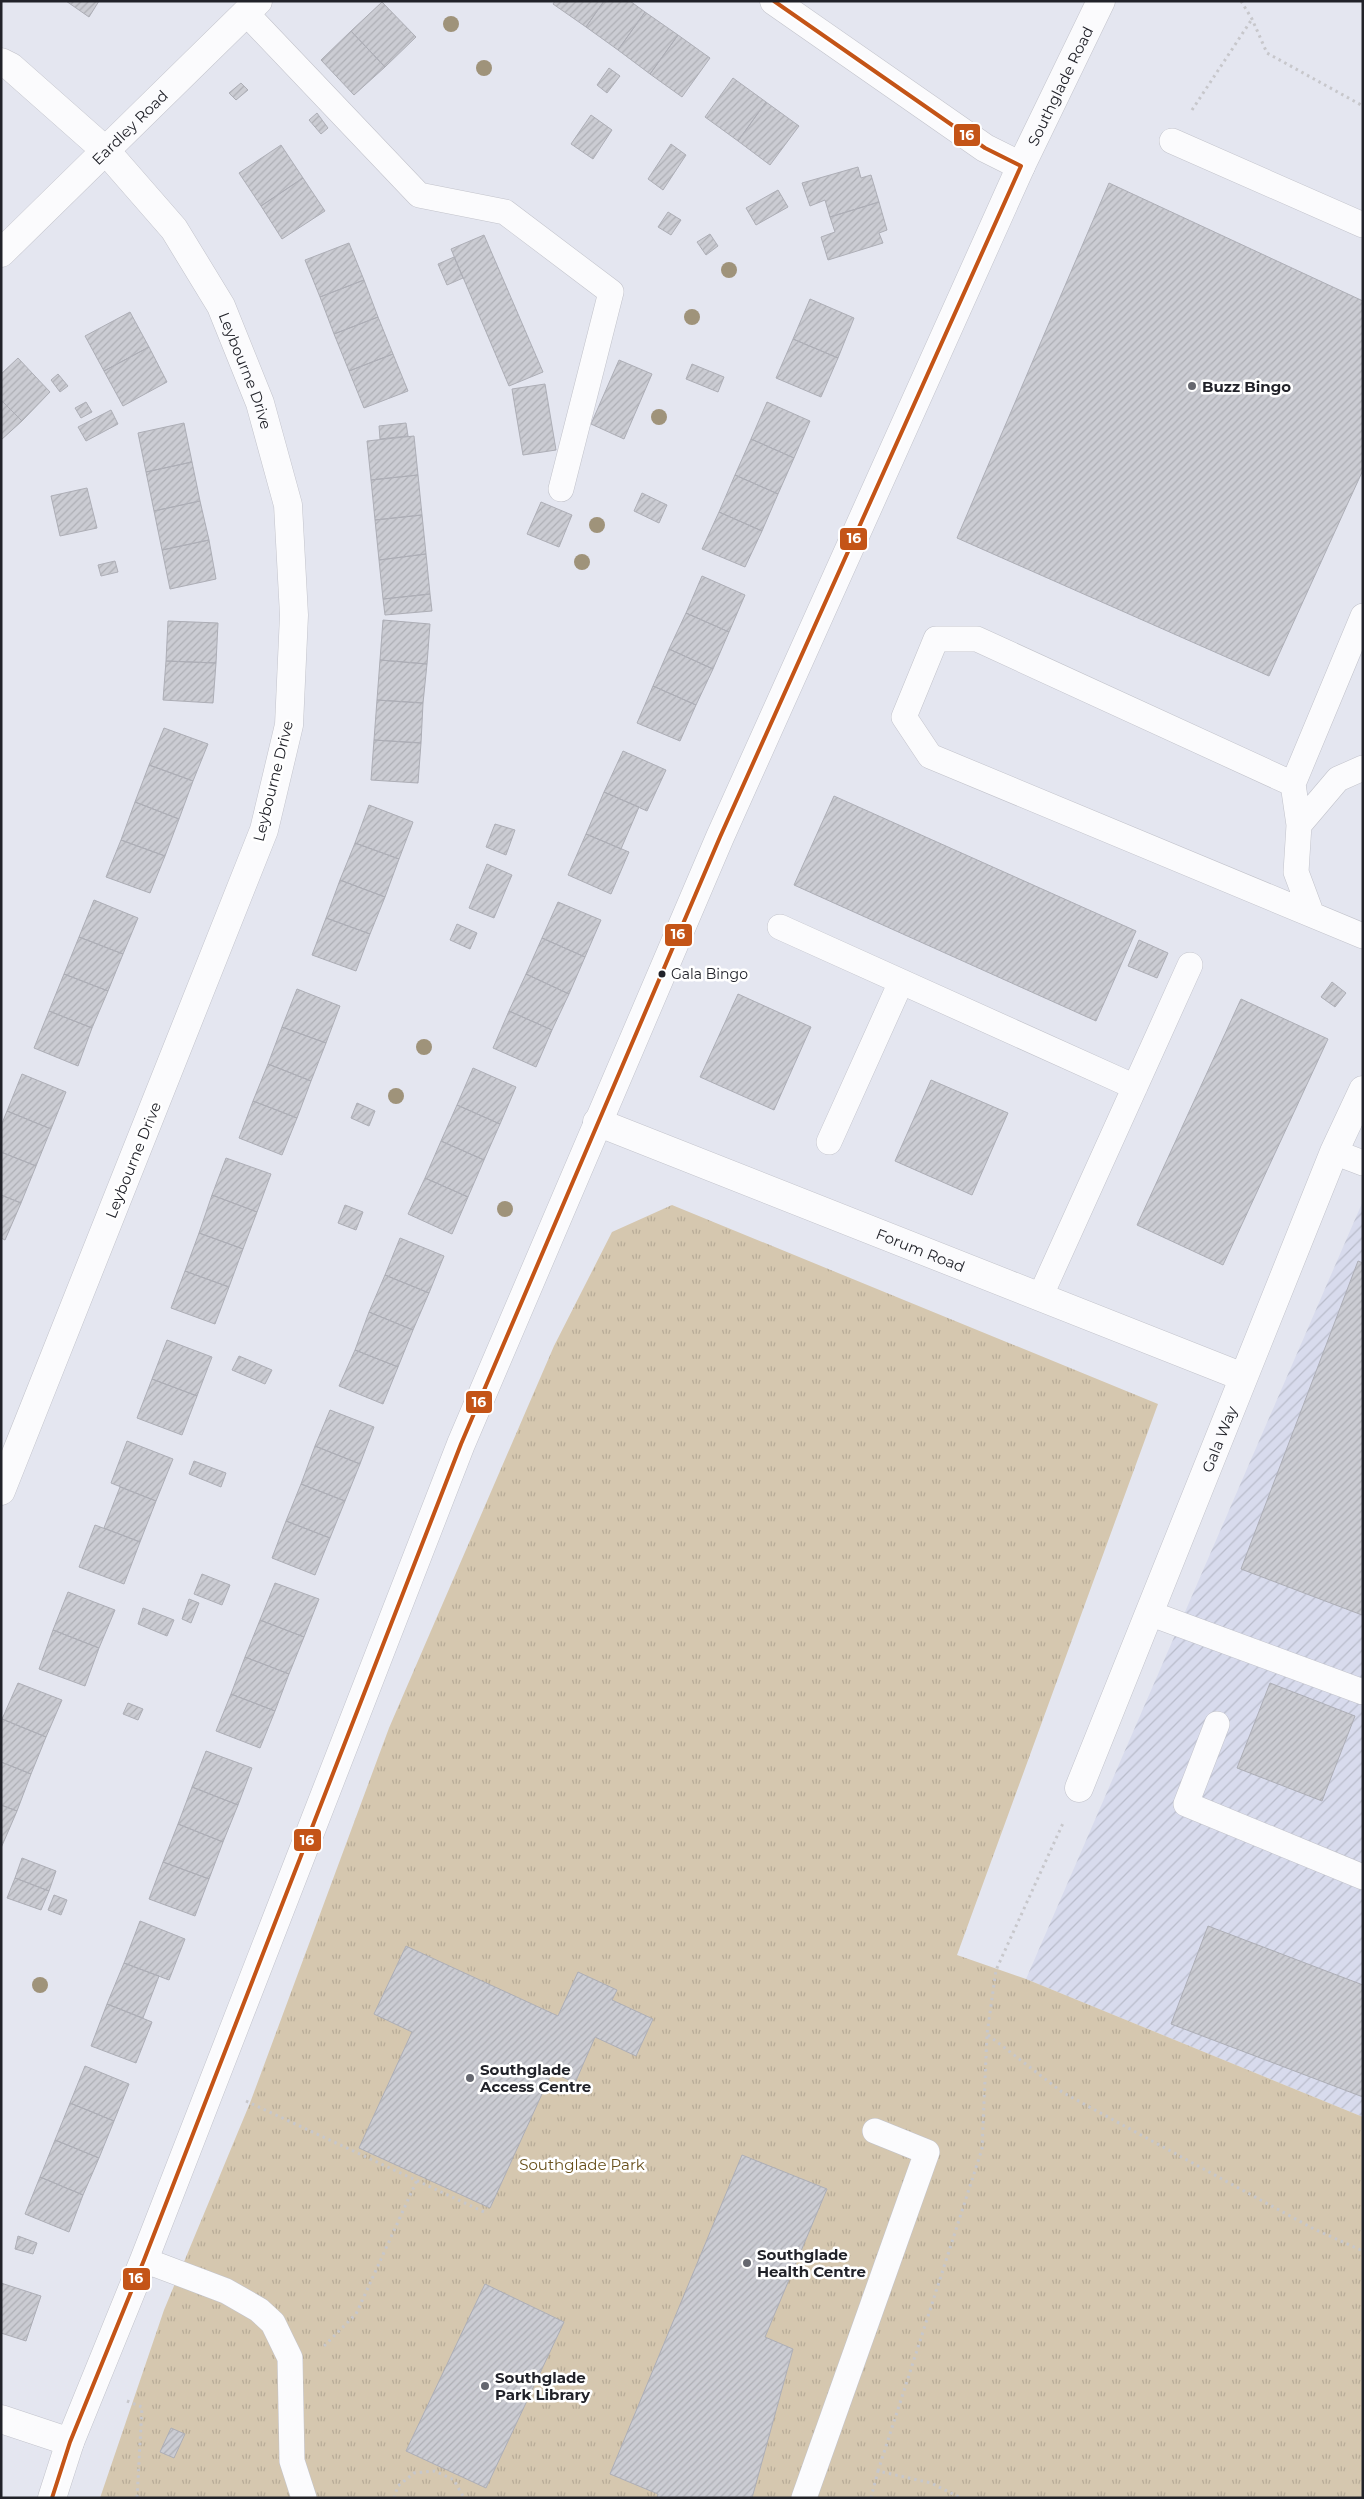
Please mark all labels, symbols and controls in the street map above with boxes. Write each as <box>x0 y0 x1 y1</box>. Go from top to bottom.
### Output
street label: Southglade Road <box>1023 23 1097 149</box>
street label: Eardley Road <box>87 85 172 168</box>
line badge: 16 <box>953 123 981 147</box>
text: 16 <box>960 126 974 144</box>
street label: Leybourne Drive <box>215 309 276 431</box>
place label: Buzz Bingo <box>1202 377 1291 396</box>
marker: Buzz Bingo <box>1186 380 1198 392</box>
line badge: 16 <box>839 527 868 551</box>
text: 16 <box>847 529 861 547</box>
street label: Leybourne Drive <box>249 719 297 843</box>
line badge: 16 <box>664 923 693 947</box>
text: 16 <box>671 925 685 943</box>
place label: Gala Bingo <box>671 965 748 983</box>
marker: Gala Bingo <box>657 969 667 979</box>
street label: Leybourne Drive <box>101 1099 165 1221</box>
street label: Forum Road <box>874 1224 968 1276</box>
line badge: 16 <box>465 1390 493 1414</box>
text: 16 <box>472 1393 486 1411</box>
street label: Gala Way <box>1197 1402 1241 1475</box>
line badge: 16 <box>293 1828 322 1852</box>
text: 16 <box>300 1831 314 1849</box>
place label: Southglade Access Centre <box>479 2060 591 2096</box>
marker: Southglade Access Centre <box>464 2072 476 2084</box>
park label: Southglade Park <box>519 2155 645 2174</box>
place label: Southglade Health Centre <box>757 2245 866 2281</box>
marker: Southglade Health Centre <box>741 2257 753 2269</box>
line badge: 16 <box>122 2267 151 2291</box>
text: 16 <box>129 2269 143 2287</box>
place label: Southglade Park Library <box>495 2368 591 2404</box>
marker: Southglade Park Library <box>479 2380 491 2392</box>

